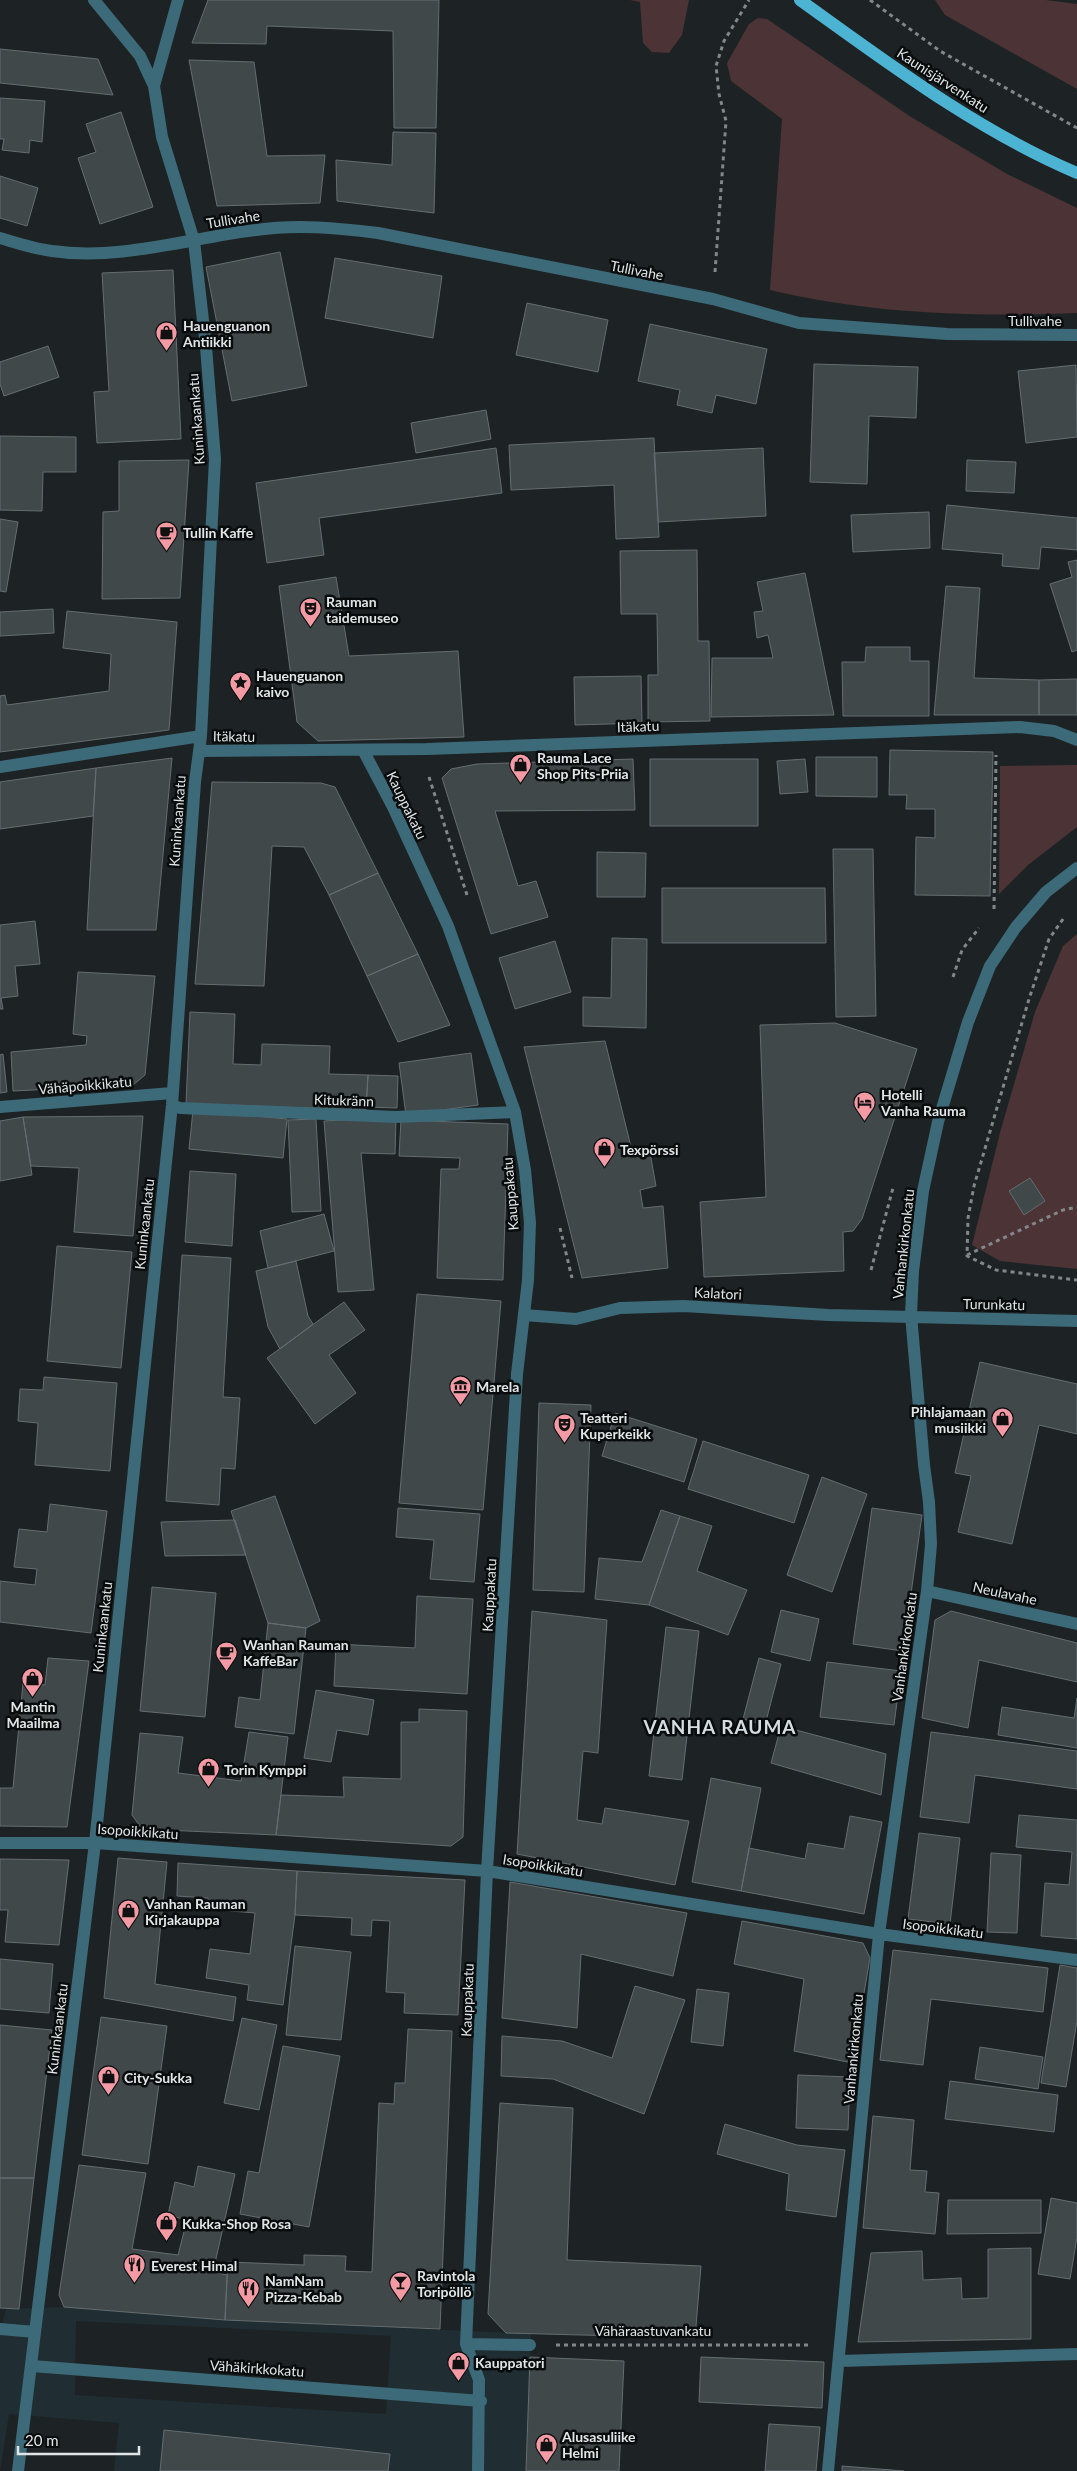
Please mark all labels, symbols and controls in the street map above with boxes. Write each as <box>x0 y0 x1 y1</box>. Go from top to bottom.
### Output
street label: Kaunisjärvenkatu <box>894 44 992 116</box>
street label: Tullivahe <box>205 206 261 232</box>
street label: Tullivahe <box>609 257 665 283</box>
street label: Tullivahe <box>1008 312 1062 329</box>
place label: Hauenguanon Antiikki <box>182 317 270 350</box>
shop icon: Hauenguanon Antiikki <box>155 321 179 352</box>
street label: Kuninkaankatu <box>184 373 208 465</box>
cafe icon: Tullin Kaffe <box>155 520 179 551</box>
place label: Tullin Kaffe <box>183 524 254 541</box>
place label: Rauman taidemuseo <box>326 593 399 626</box>
theatre icon: Rauman taidemuseo <box>298 597 322 628</box>
place label: Hauenguanon kaivo <box>256 667 343 700</box>
place icon: Hauenguanon kaivo <box>228 671 252 702</box>
street label: Itäkatu <box>616 717 660 735</box>
street label: Itäkatu <box>213 727 255 745</box>
place label: Rauma Lace Shop Pits-Priia <box>537 749 629 782</box>
shop icon: Rauma Lace Shop Pits-Priia <box>509 753 533 784</box>
street label: Kauppakatu <box>383 768 431 842</box>
street label: Kuninkaankatu <box>165 775 189 867</box>
street label: Vähäpoikkikatu <box>38 1072 132 1098</box>
place label: Hotelli Vanha Rauma <box>880 1086 966 1119</box>
street label: Kitukränn <box>314 1090 374 1110</box>
hotel icon: Hotelli Vanha Rauma <box>853 1090 877 1121</box>
shop icon: Texpörssi <box>592 1137 616 1168</box>
place label: Texpörssi <box>620 1141 678 1158</box>
street label: Kauppakatu <box>498 1157 522 1231</box>
street label: Kuninkaankatu <box>131 1178 157 1270</box>
street label: Vanhankirkonkatu <box>889 1188 917 1300</box>
street label: Kalatori <box>694 1283 742 1303</box>
street label: Turunkatu <box>963 1295 1025 1313</box>
museum icon: Marela <box>448 1374 472 1405</box>
place label: Marela <box>476 1378 519 1395</box>
place label: Pihlajamaan musiikki <box>911 1403 986 1436</box>
shop icon: Pihlajamaan musiikki <box>990 1407 1014 1438</box>
place label: Teatteri Kuperkeikk <box>580 1409 651 1442</box>
theatre icon: Teatteri Kuperkeikk <box>552 1413 576 1444</box>
street label: Kauppakatu <box>479 1558 499 1632</box>
street label: Neulavahe <box>971 1578 1039 1608</box>
street label: Kuninkaankatu <box>89 1581 115 1673</box>
street label: Vanhankirkonkatu <box>888 1591 920 1703</box>
place label: Wanhan Rauman KaffeBar <box>243 1636 349 1669</box>
cafe icon: Wanhan Rauman KaffeBar <box>215 1640 239 1671</box>
shop icon: Mantin Maailma <box>21 1666 45 1697</box>
place label: Mantin Maailma <box>6 1698 60 1731</box>
district label: VANHA RAUMA <box>642 1715 797 1738</box>
shop icon: Torin Kymppi <box>196 1757 220 1788</box>
place label: Torin Kymppi <box>224 1761 306 1778</box>
street label: Isopoikkikatu <box>97 1820 179 1842</box>
street label: Isopoikkikatu <box>502 1850 584 1880</box>
place label: Vanhan Rauman Kirjakauppa <box>144 1895 246 1928</box>
shop icon: Vanhan Rauman Kirjakauppa <box>117 1899 141 1930</box>
street label: Isopoikkikatu <box>902 1915 984 1941</box>
street label: Kauppakatu <box>457 1963 477 2037</box>
street label: Kuninkaankatu <box>43 1983 71 2075</box>
street label: Vanhankirkonkatu <box>840 1993 866 2105</box>
shop icon: City-Sukka <box>96 2065 120 2096</box>
place label: City-Sukka <box>124 2069 192 2086</box>
shop icon: Kukka-Shop Rosa <box>154 2211 178 2242</box>
place label: Kukka-Shop Rosa <box>182 2215 291 2232</box>
restaurant icon: Everest Himal <box>123 2253 147 2284</box>
place label: Everest Himal <box>151 2257 237 2274</box>
place label: Ravintola Toripöllö <box>417 2267 475 2300</box>
bar icon: Ravintola Toripöllö <box>389 2271 413 2302</box>
place label: NamNam Pizza-Kebab <box>265 2272 342 2305</box>
restaurant icon: NamNam Pizza-Kebab <box>237 2276 261 2307</box>
street label: Vähäraastuvankatu <box>595 2322 711 2339</box>
shop icon: Kauppatori <box>447 2350 471 2381</box>
place label: Kauppatori <box>475 2354 544 2371</box>
street label: Vähäkirkkokatu <box>209 2356 305 2380</box>
scale bar <box>18 2424 139 2456</box>
place label: Alusasuliike Helmi <box>561 2428 636 2461</box>
text: 20 m <box>25 2431 59 2449</box>
shop icon: Alusasuliike Helmi <box>534 2432 558 2463</box>

